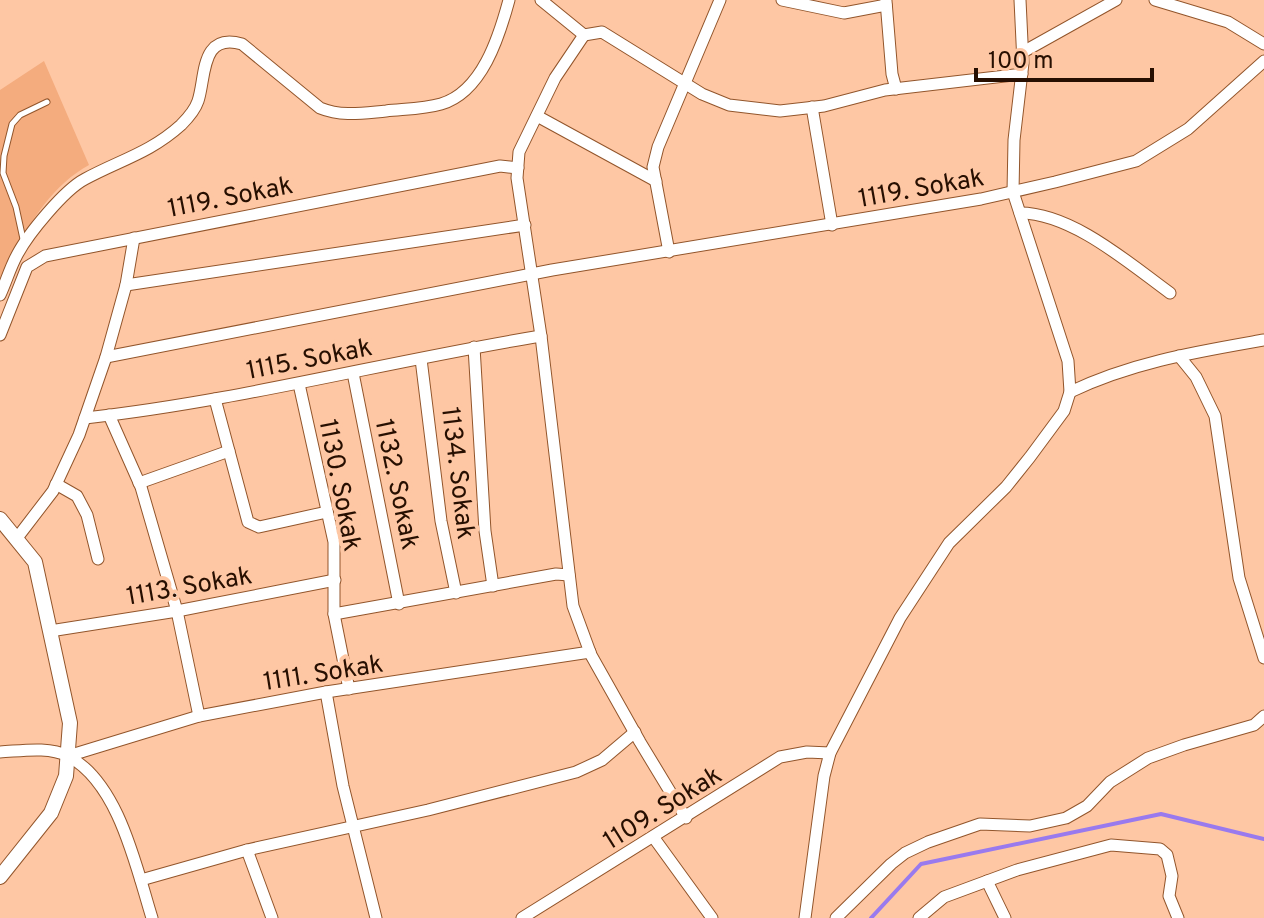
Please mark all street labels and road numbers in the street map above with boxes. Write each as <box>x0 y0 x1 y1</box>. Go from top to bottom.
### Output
street label: 1119. Sokak <box>856 162 987 217</box>
street label: 1119. Sokak <box>165 170 296 227</box>
street label: 1115. Sokak <box>244 332 375 389</box>
street label: 1134. Sokak <box>432 405 481 541</box>
street label: 1132. Sokak <box>366 416 425 553</box>
street label: 1130. Sokak <box>310 417 367 554</box>
street label: 1113. Sokak <box>124 560 255 615</box>
street label: 1111. Sokak <box>261 649 386 700</box>
street label: 1109. Sokak <box>598 760 729 859</box>

